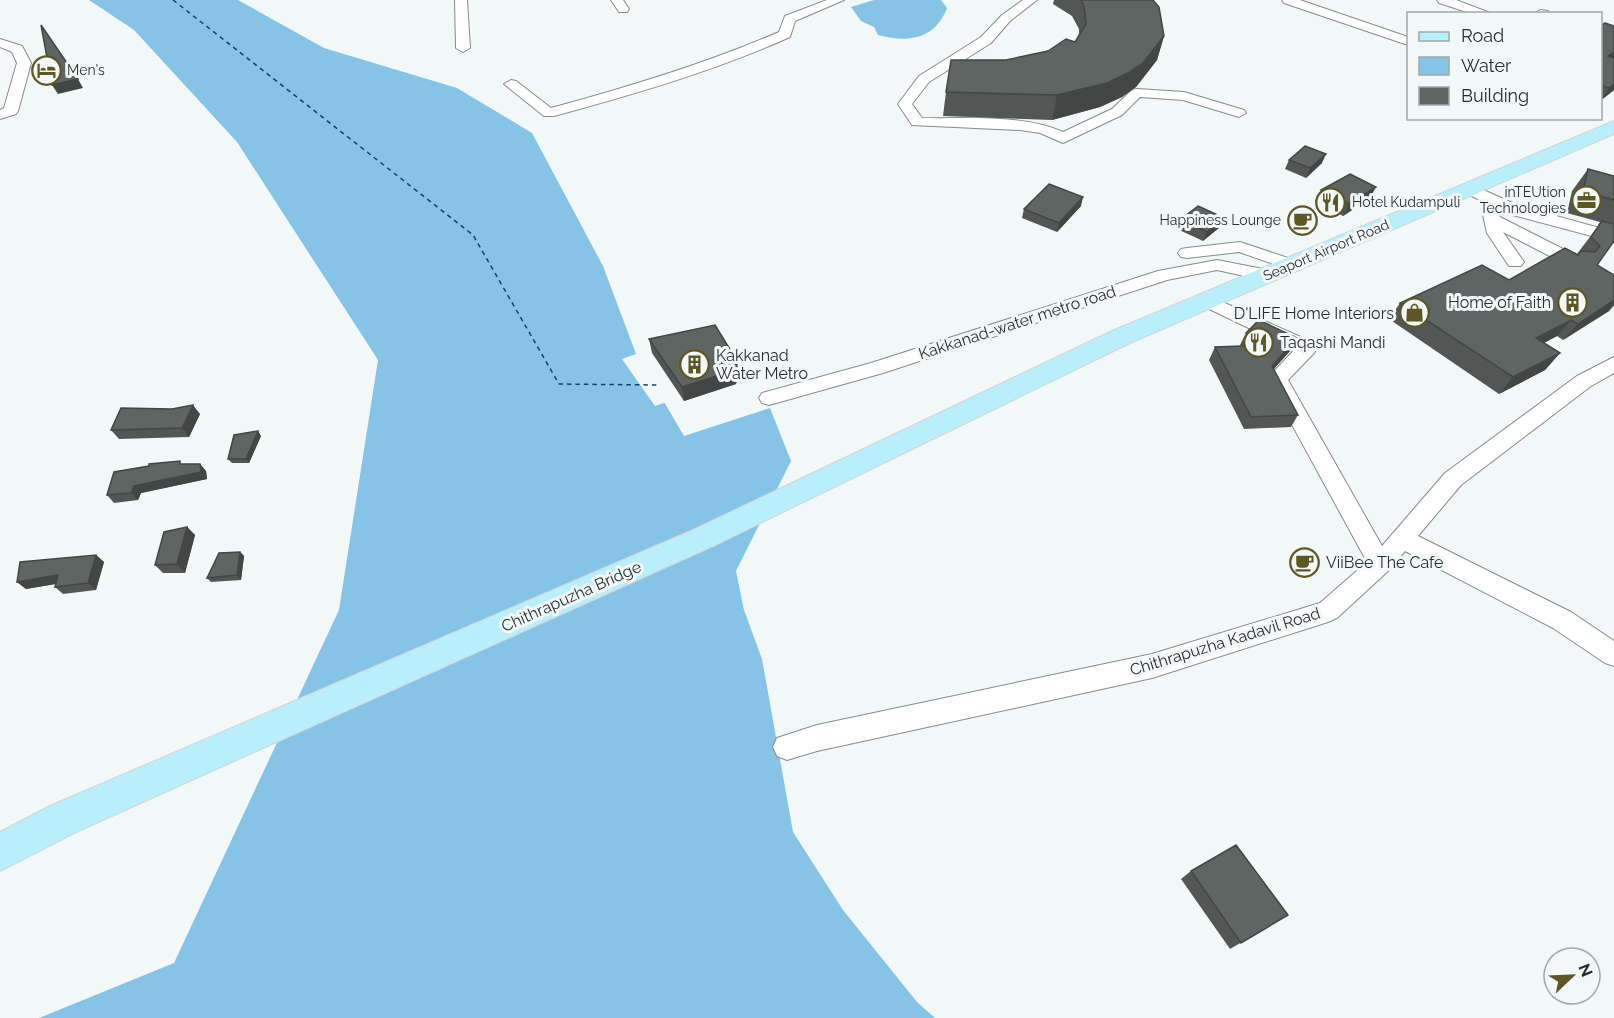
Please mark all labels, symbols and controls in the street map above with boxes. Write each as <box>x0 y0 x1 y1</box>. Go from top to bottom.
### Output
legend <box>1407 12 1602 120</box>
text: Road <box>1461 25 1504 46</box>
hotel icon: Men's <box>30 54 62 86</box>
text: Water <box>1461 55 1512 76</box>
place label: Men's <box>67 62 105 78</box>
text: Building <box>1461 85 1529 106</box>
place label: inTEUtion Technologies <box>1480 184 1566 216</box>
office icon: inTEUtion Technologies <box>1571 184 1603 216</box>
restaurant icon: Hotel Kudampuli <box>1315 186 1347 218</box>
place label: Hotel Kudampuli <box>1352 194 1460 210</box>
cafe icon: Happiness Lounge <box>1286 204 1318 236</box>
place label: Happiness Lounge <box>1160 212 1281 228</box>
street label: Seaport Airport Road <box>1261 216 1391 284</box>
street label: Kakkanad-water metro road <box>916 282 1118 363</box>
building icon: Home of Faith <box>1556 286 1588 318</box>
place label: Home of Faith <box>1448 293 1551 312</box>
shop icon: D'LIFE Home Interiors <box>1399 297 1431 329</box>
place label: D'LIFE Home Interiors <box>1234 304 1394 323</box>
restaurant icon: Taqashi Mandi <box>1243 326 1275 358</box>
place label: Taqashi Mandi <box>1280 333 1385 352</box>
place label: Kakkanad Water Metro <box>716 346 808 383</box>
building icon: Kakkanad Water Metro <box>679 348 711 380</box>
cafe icon: ViiBee The Cafe <box>1289 546 1321 578</box>
place label: ViiBee The Cafe <box>1326 553 1444 572</box>
street label: Chithrapuzha Bridge <box>498 557 644 636</box>
street label: Chithrapuzha Kadavil Road <box>1128 603 1323 679</box>
north arrow <box>1542 946 1602 1006</box>
text: N <box>1574 961 1596 980</box>

